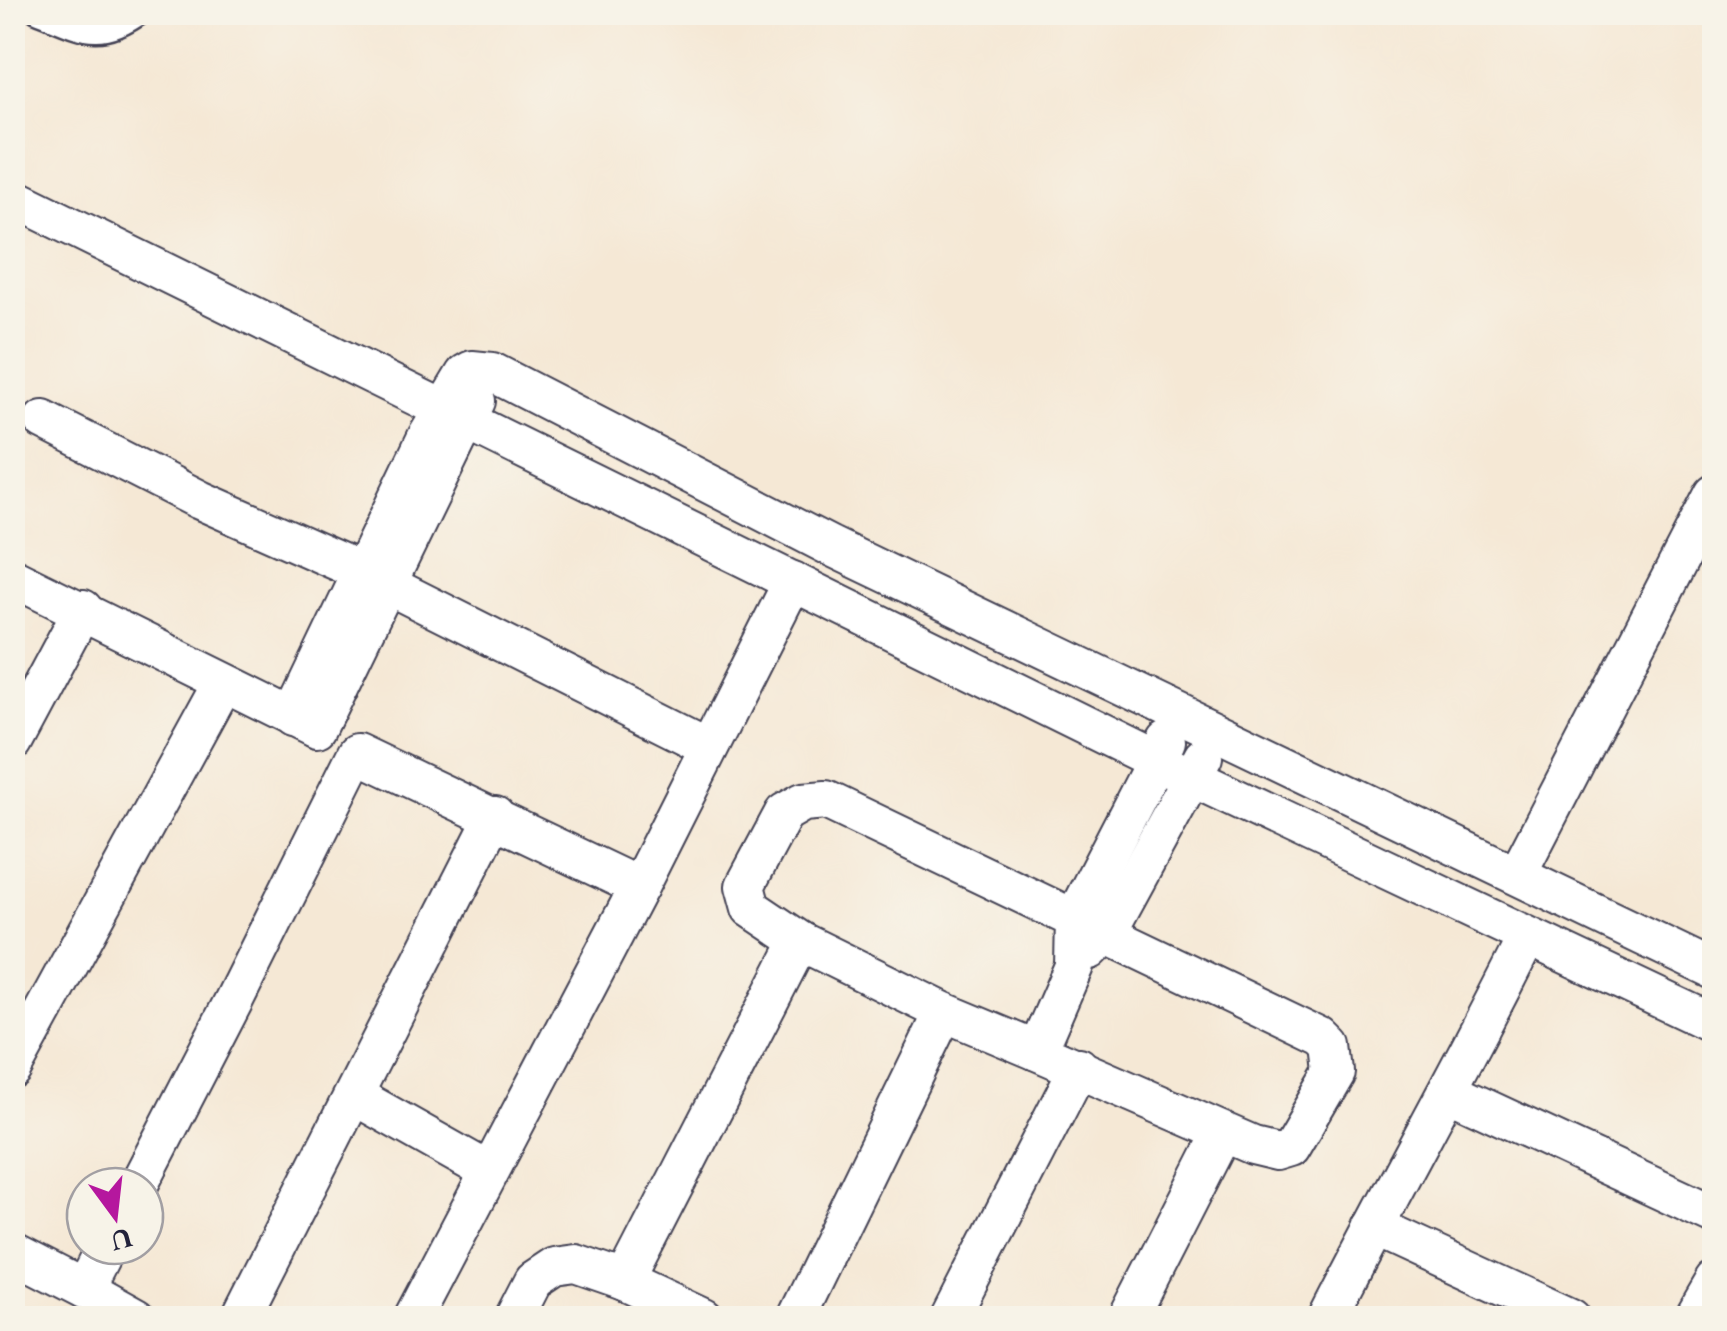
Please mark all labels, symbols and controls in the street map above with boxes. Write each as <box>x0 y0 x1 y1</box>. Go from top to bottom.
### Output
north arrow <box>65 1166 165 1266</box>
text: U <box>107 1220 136 1260</box>

